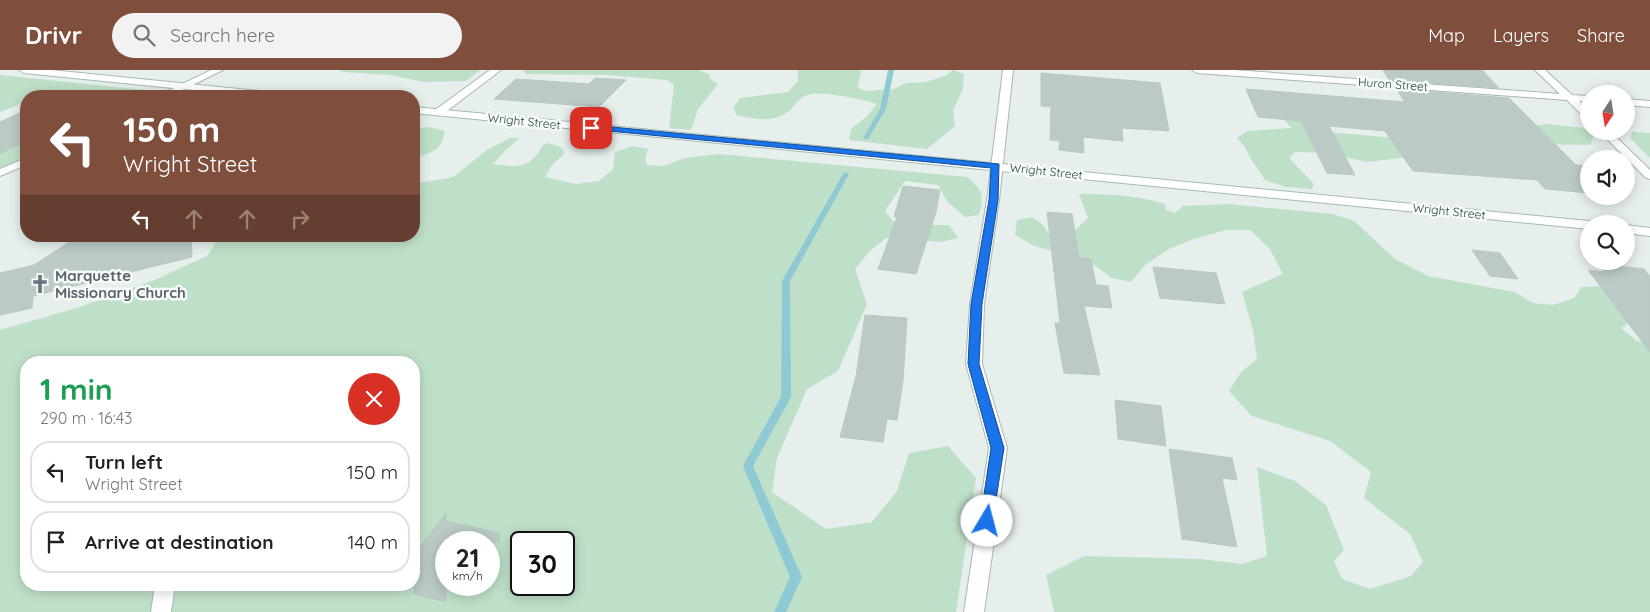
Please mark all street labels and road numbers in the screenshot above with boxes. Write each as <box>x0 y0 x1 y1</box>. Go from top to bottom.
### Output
street label: Huron Street <box>1358 74 1428 94</box>
street label: Wright Street <box>487 110 561 132</box>
street label: Wright Street <box>1009 160 1083 182</box>
street label: Wright Street <box>1412 200 1486 222</box>

